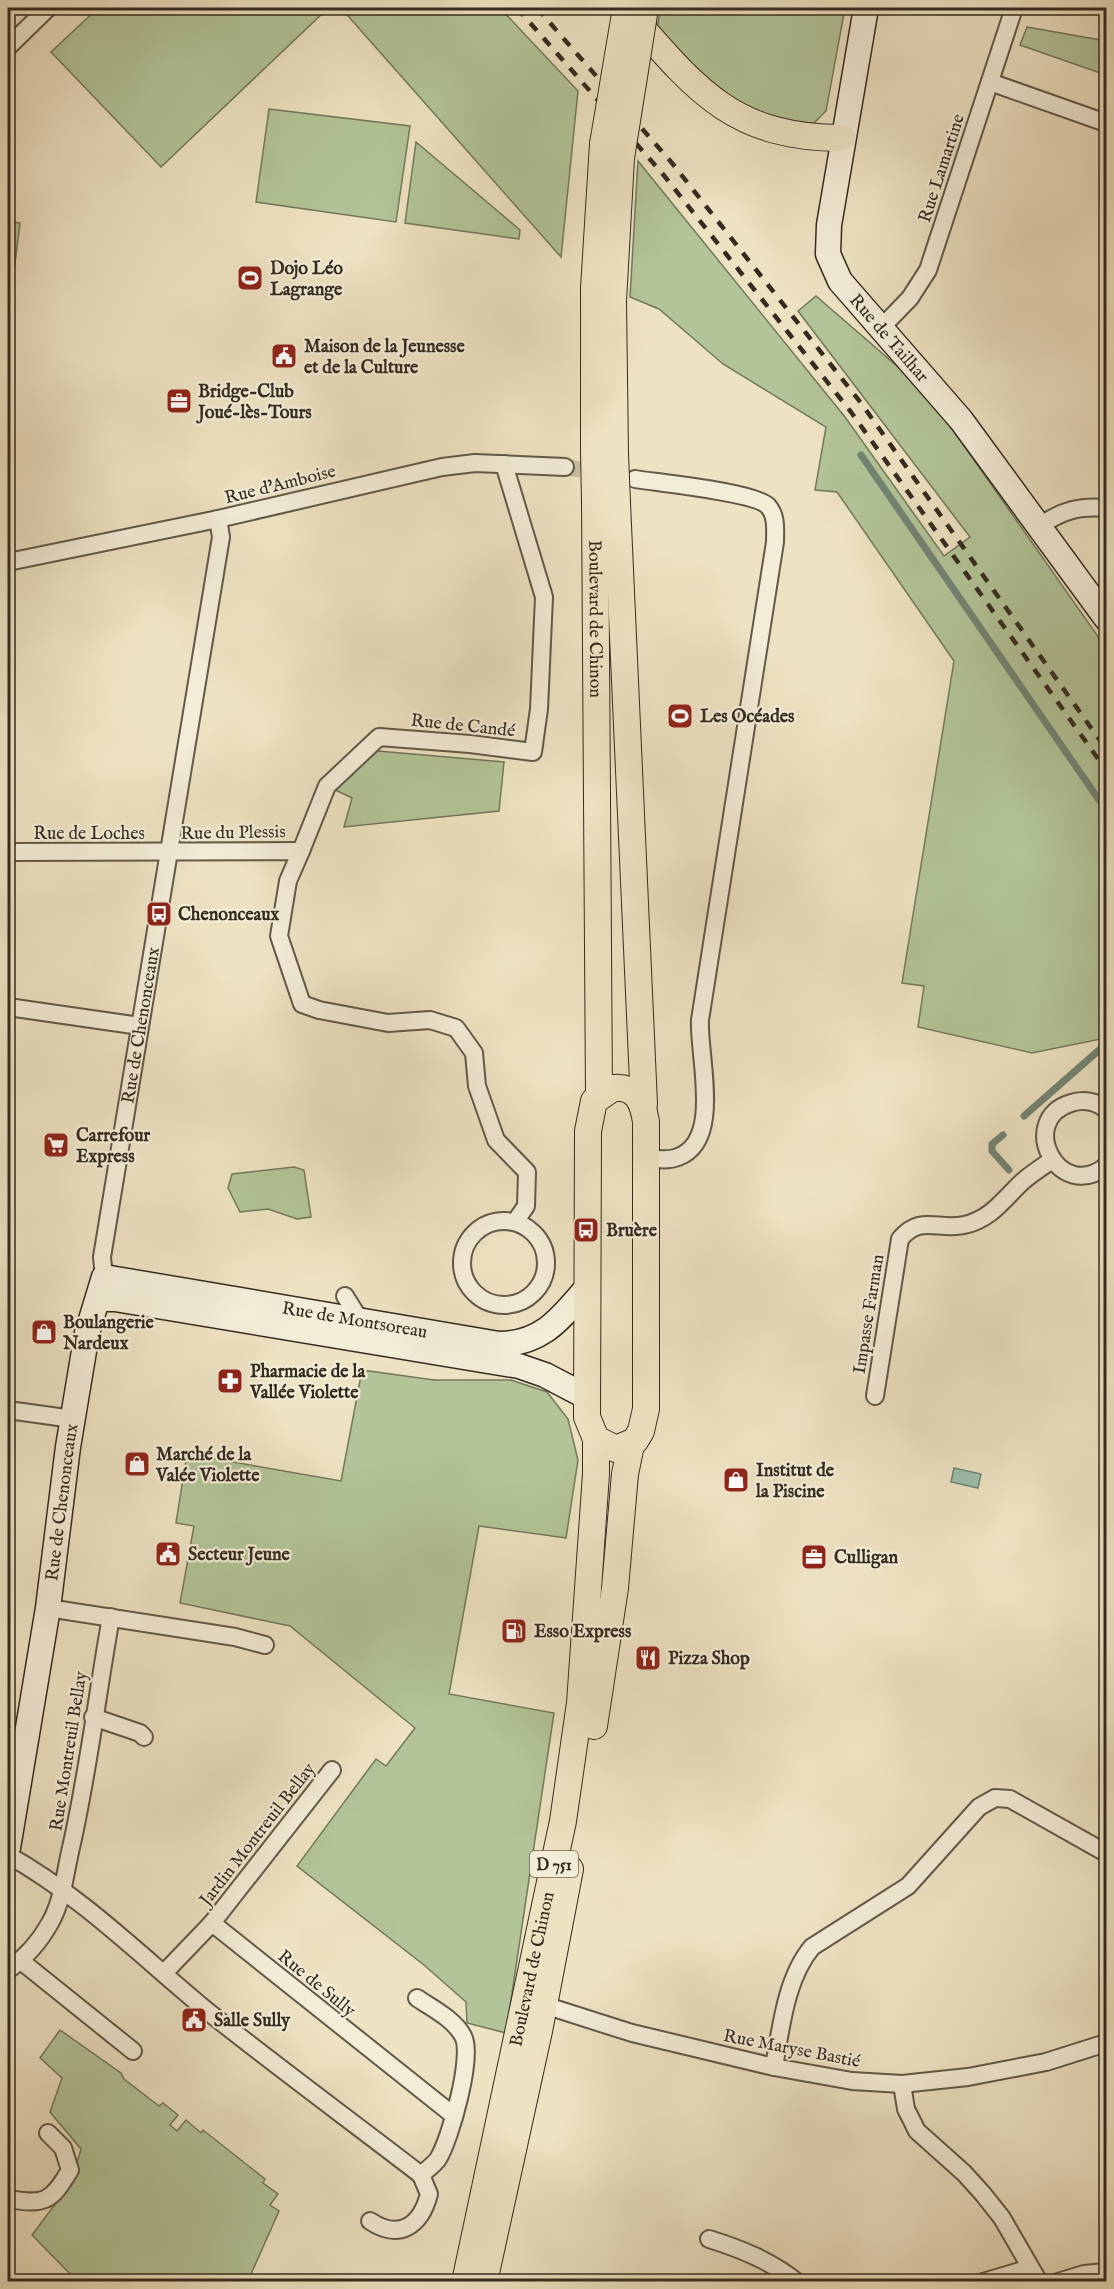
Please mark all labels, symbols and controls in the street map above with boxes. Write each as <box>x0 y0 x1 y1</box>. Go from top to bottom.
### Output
street label: Rue Lamartine <box>914 111 971 226</box>
place label: Dojo Léo Lagrange <box>270 258 343 302</box>
sports icon: Dojo Léo Lagrange <box>235 263 265 293</box>
street label: Rue de Tailhar <box>843 290 933 388</box>
place label: Maison de la Jeunesse et de la Culture <box>304 336 465 380</box>
public building icon: Maison de la Jeunesse et de la Culture <box>269 341 299 371</box>
place label: Bridge-Club Joué-lès-Tours <box>196 381 312 425</box>
office icon: Bridge-Club Joué-lès-Tours <box>164 386 194 416</box>
street label: Rue d'Amboise <box>222 461 338 510</box>
street label: Boulevard de Chinon <box>582 540 606 698</box>
sports icon: Les Océades <box>665 701 695 731</box>
place label: Les Océades <box>700 706 795 729</box>
street label: Rue de Candé <box>409 710 516 743</box>
street label: Rue du Plessis <box>180 821 286 846</box>
street label: Rue de Loches <box>33 823 145 846</box>
bus stop icon: Chenonceaux <box>144 899 174 929</box>
place label: Chenonceaux <box>178 904 280 927</box>
street label: Rue de Chenonceaux <box>118 945 166 1105</box>
place label: Carrefour Express <box>76 1125 151 1169</box>
supermarket icon: Carrefour Express <box>41 1130 71 1160</box>
bus stop icon: Bruère <box>571 1215 601 1245</box>
place label: Bruère <box>606 1220 658 1243</box>
street label: Impasse Farman <box>849 1252 890 1376</box>
street label: Rue de Montsoreau <box>280 1297 429 1345</box>
place label: Boulangerie Nardeux <box>62 1312 155 1356</box>
shop icon: Boulangerie Nardeux <box>29 1317 59 1347</box>
place label: Pharmacie de la Vallée Violette <box>249 1361 366 1405</box>
pharmacy icon: Pharmacie de la Vallée Violette <box>215 1366 245 1396</box>
street label: Rue de Chenonceaux <box>41 1422 85 1582</box>
place label: Marché de la Valée Violette <box>155 1444 260 1488</box>
shop icon: Marché de la Valée Violette <box>122 1449 152 1479</box>
place label: Institut de la Piscine <box>755 1460 835 1504</box>
shop icon: Institut de la Piscine <box>721 1465 751 1495</box>
public building icon: Secteur Jeune <box>153 1539 183 1569</box>
office icon: Culligan <box>799 1542 829 1572</box>
place label: Secteur Jeune <box>188 1544 291 1567</box>
place label: Culligan <box>834 1547 898 1570</box>
fuel station icon: Esso Express <box>499 1616 529 1646</box>
place label: Esso Express <box>534 1621 632 1644</box>
restaurant icon: Pizza Shop <box>633 1643 663 1673</box>
place label: Pizza Shop <box>668 1648 750 1671</box>
street label: Rue Montreuil Bellay <box>45 1670 94 1833</box>
street label: Jardin Montreuil Bellay <box>194 1759 321 1913</box>
road number: D 751 <box>530 1851 578 1877</box>
street label: Boulevard de Chinon <box>505 1889 561 2049</box>
street label: Rue de Sully <box>272 1946 360 2023</box>
public building icon: Salle Sully <box>179 2005 209 2035</box>
place label: Salle Sully <box>214 2010 291 2033</box>
street label: Rue Maryse Bastié <box>721 2025 862 2074</box>

